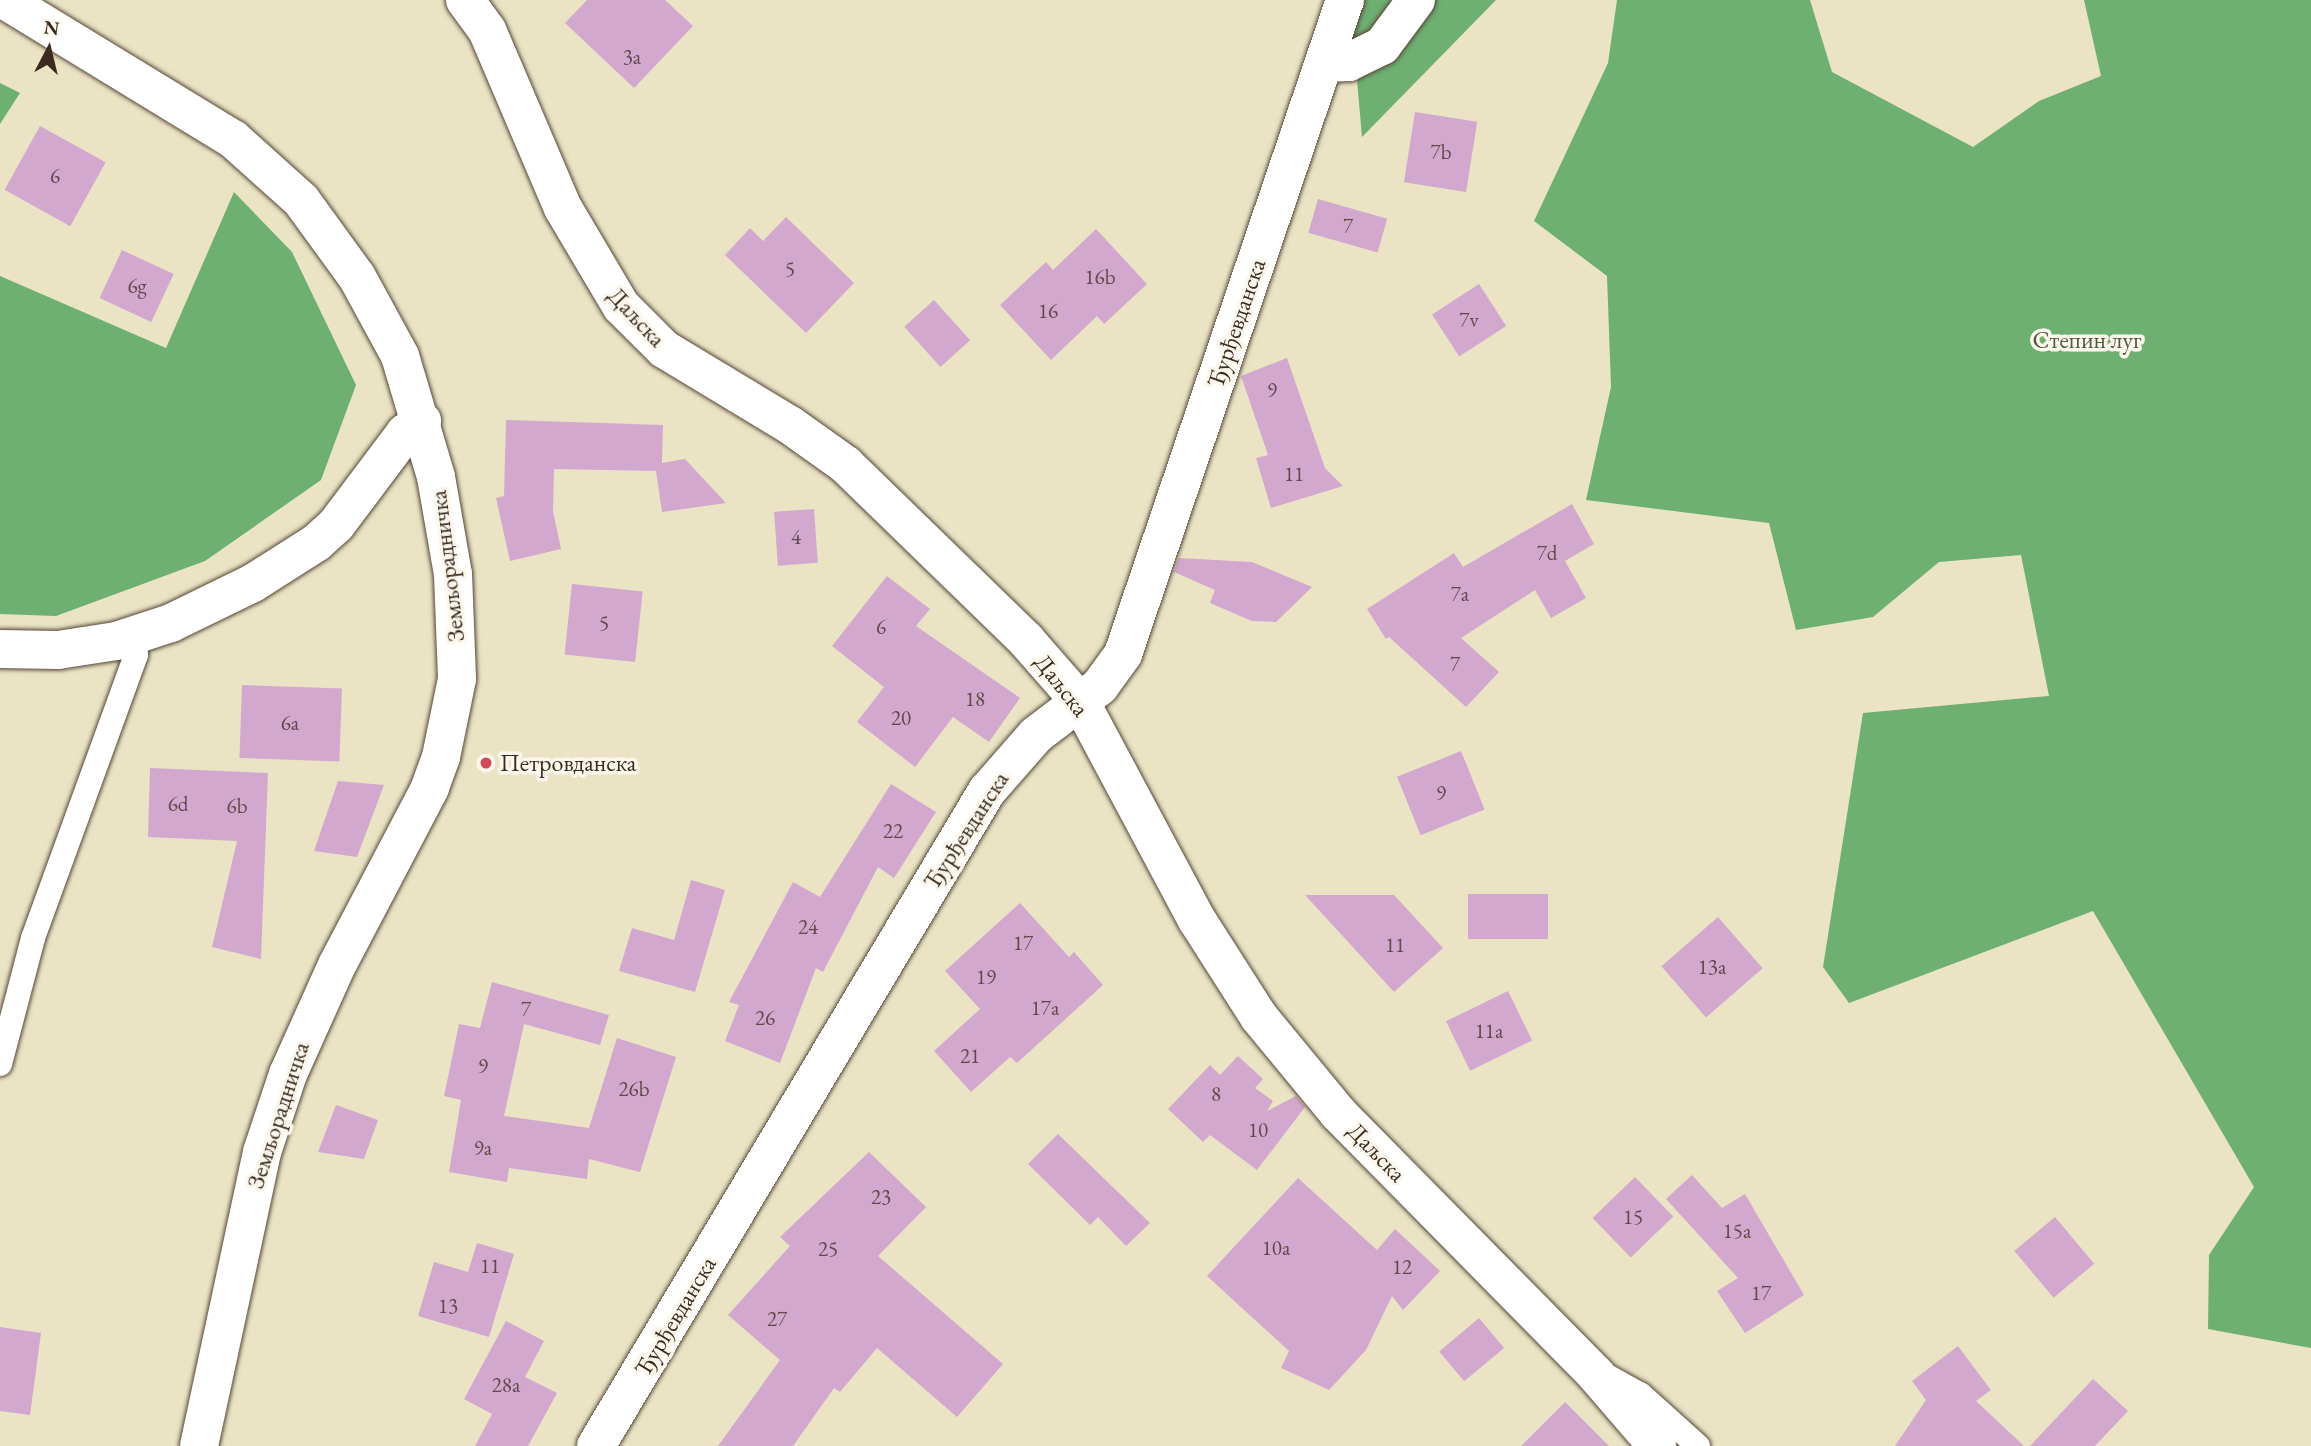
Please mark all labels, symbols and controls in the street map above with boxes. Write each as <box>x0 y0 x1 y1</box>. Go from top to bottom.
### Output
north arrow <box>14 14 84 84</box>
text: N <box>42 14 61 41</box>
house number: 3a <box>623 44 641 70</box>
house number: 7b <box>1431 139 1451 165</box>
house number: 6 <box>50 163 60 189</box>
house number: 7 <box>1343 213 1353 239</box>
street label: Ђурђевданска <box>1201 255 1271 391</box>
house number: 5 <box>785 256 795 282</box>
house number: 16b <box>1085 264 1115 290</box>
house number: 6g <box>127 273 147 299</box>
street label: Даљска <box>602 281 672 353</box>
house number: 16 <box>1038 298 1058 324</box>
house number: 7v <box>1459 307 1479 333</box>
park label: Степин луг <box>2033 326 2141 354</box>
house number: 9 <box>1267 377 1277 403</box>
house number: 11 <box>1284 461 1304 487</box>
street label: Земљорадничка <box>423 489 471 643</box>
house number: 4 <box>791 524 801 550</box>
house number: 7d <box>1537 540 1557 566</box>
house number: 7a <box>1451 581 1469 607</box>
house number: 5 <box>599 610 609 636</box>
house number: 6 <box>876 614 886 640</box>
street label: Даљска <box>1029 648 1095 722</box>
house number: 7 <box>1450 651 1460 677</box>
house number: 18 <box>965 686 985 712</box>
house number: 20 <box>891 705 911 731</box>
house number: 6a <box>281 710 299 736</box>
place label: Петровданска <box>500 749 636 777</box>
marker: Петровданска <box>478 755 494 771</box>
street label: Ђурђевданска <box>917 766 1015 894</box>
house number: 9 <box>1436 780 1446 806</box>
house number: 6d <box>168 791 188 817</box>
house number: 6b <box>227 793 247 819</box>
house number: 22 <box>883 818 903 844</box>
house number: 24 <box>798 914 818 940</box>
house number: 17 <box>1013 930 1033 956</box>
house number: 11 <box>1385 932 1405 958</box>
house number: 13a <box>1698 954 1726 980</box>
house number: 19 <box>976 964 996 990</box>
house number: 17a <box>1031 995 1059 1021</box>
house number: 7 <box>521 996 531 1022</box>
house number: 26 <box>755 1005 775 1031</box>
house number: 11a <box>1475 1018 1503 1044</box>
street label: Земљорадничка <box>241 1038 315 1192</box>
house number: 21 <box>960 1043 980 1069</box>
house number: 9 <box>478 1053 488 1079</box>
house number: 26b <box>619 1076 649 1102</box>
house number: 8 <box>1211 1081 1221 1107</box>
street label: Даљска <box>1342 1116 1412 1188</box>
house number: 10 <box>1248 1117 1268 1143</box>
house number: 9a <box>474 1135 492 1161</box>
house number: 23 <box>871 1184 891 1210</box>
house number: 15 <box>1623 1204 1643 1230</box>
house number: 15a <box>1723 1218 1751 1244</box>
house number: 10a <box>1262 1235 1290 1261</box>
house number: 25 <box>818 1236 838 1262</box>
street label: Ђурђевданска <box>628 1251 722 1381</box>
house number: 11 <box>480 1253 500 1279</box>
house number: 12 <box>1392 1254 1412 1280</box>
house number: 17 <box>1751 1280 1771 1306</box>
house number: 13 <box>438 1293 458 1319</box>
house number: 27 <box>767 1306 787 1332</box>
house number: 28a <box>492 1372 520 1398</box>

